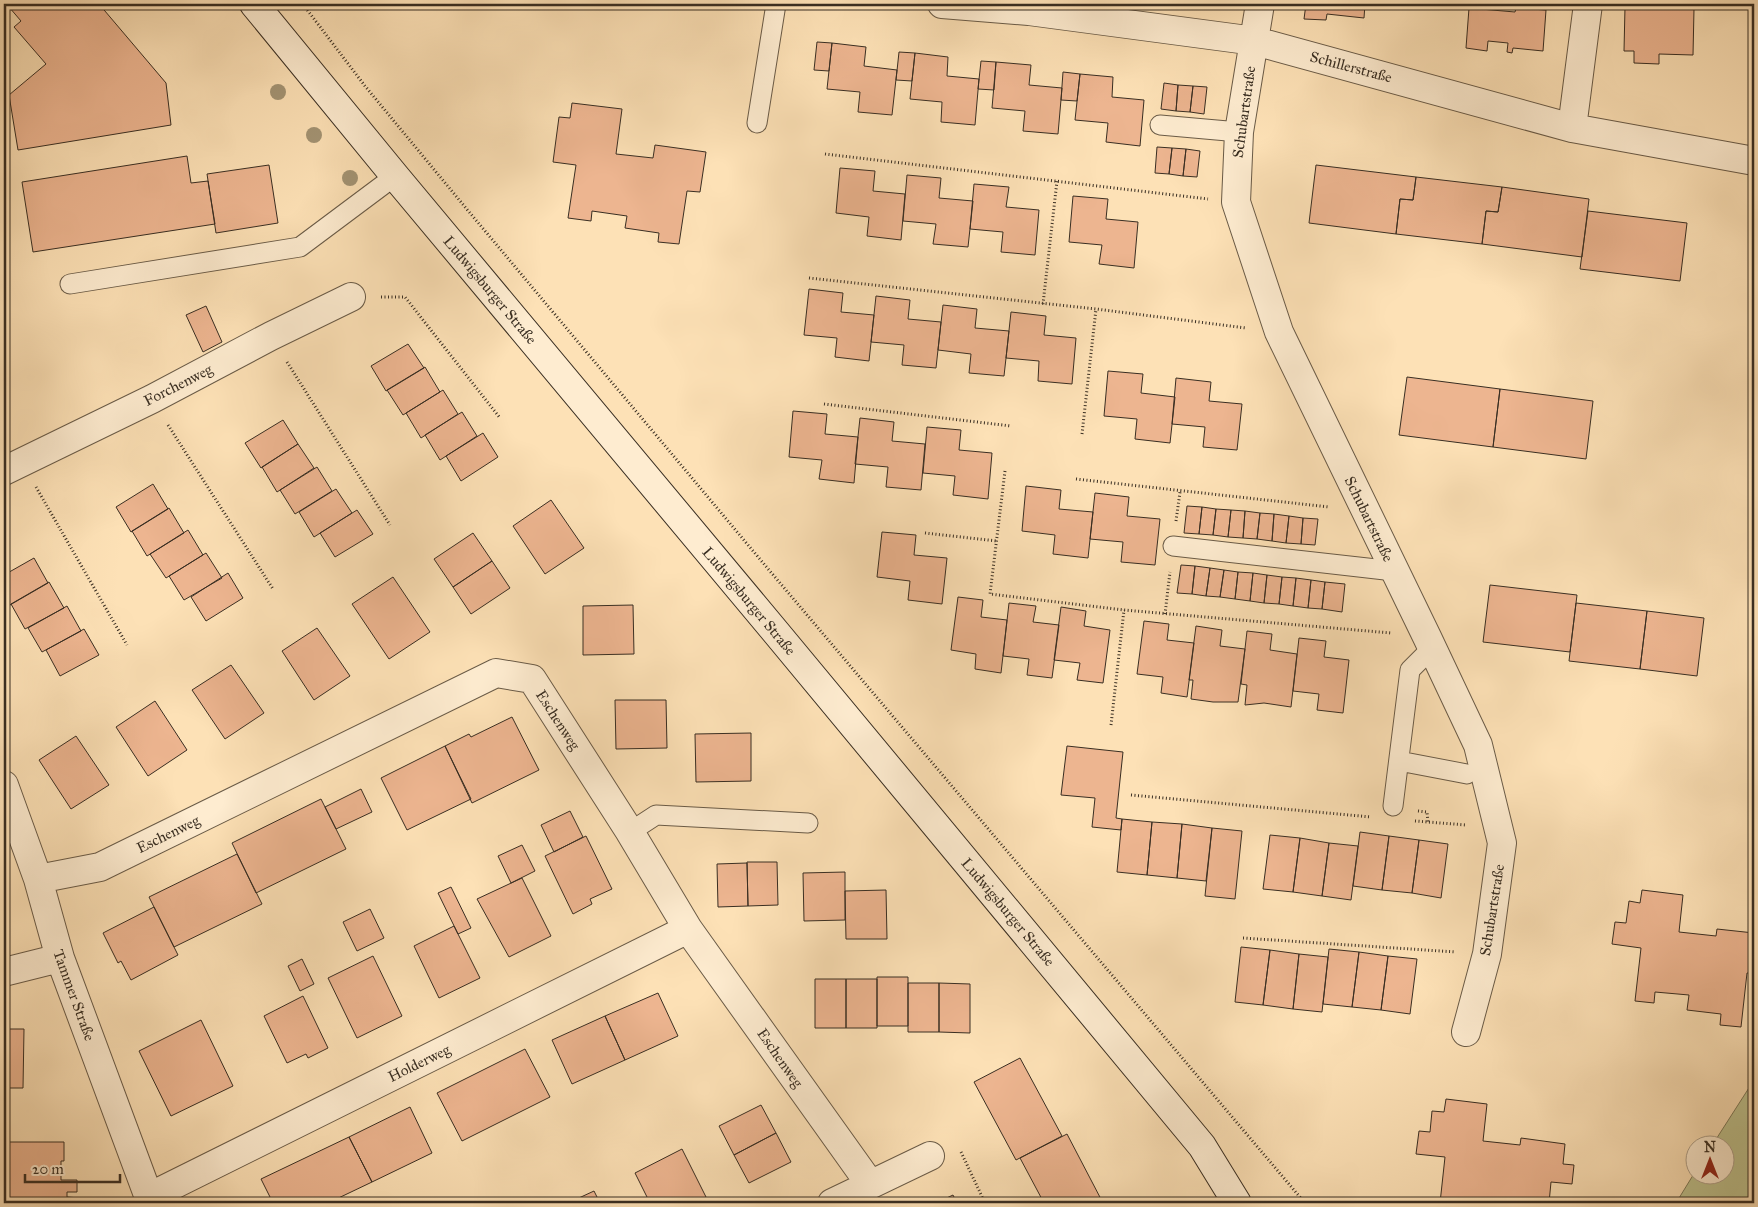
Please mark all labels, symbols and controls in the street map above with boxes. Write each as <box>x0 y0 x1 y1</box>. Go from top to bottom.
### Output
street label: Schillerstraße <box>1308 47 1394 87</box>
street label: Schubartstraße <box>1229 65 1259 159</box>
street label: Ludwigsburger Straße <box>439 232 541 348</box>
street label: Forchenweg <box>141 360 216 410</box>
street label: Schubartstraße <box>1341 473 1397 565</box>
street label: Ludwigsburger Straße <box>698 543 800 659</box>
street label: Eschenweg <box>532 687 585 754</box>
street label: Eschenweg <box>134 811 203 857</box>
street label: Ludwigsburger Straße <box>957 854 1059 970</box>
street label: Schubartstraße <box>1476 863 1508 957</box>
street label: Tammer Straße <box>49 947 99 1043</box>
street label: Eschenweg <box>753 1025 807 1092</box>
street label: Holderweg <box>385 1040 454 1086</box>
north arrow <box>1686 1134 1736 1184</box>
text: N <box>1704 1139 1716 1156</box>
scale bar <box>25 1152 120 1184</box>
text: 20 m <box>32 1160 64 1178</box>

